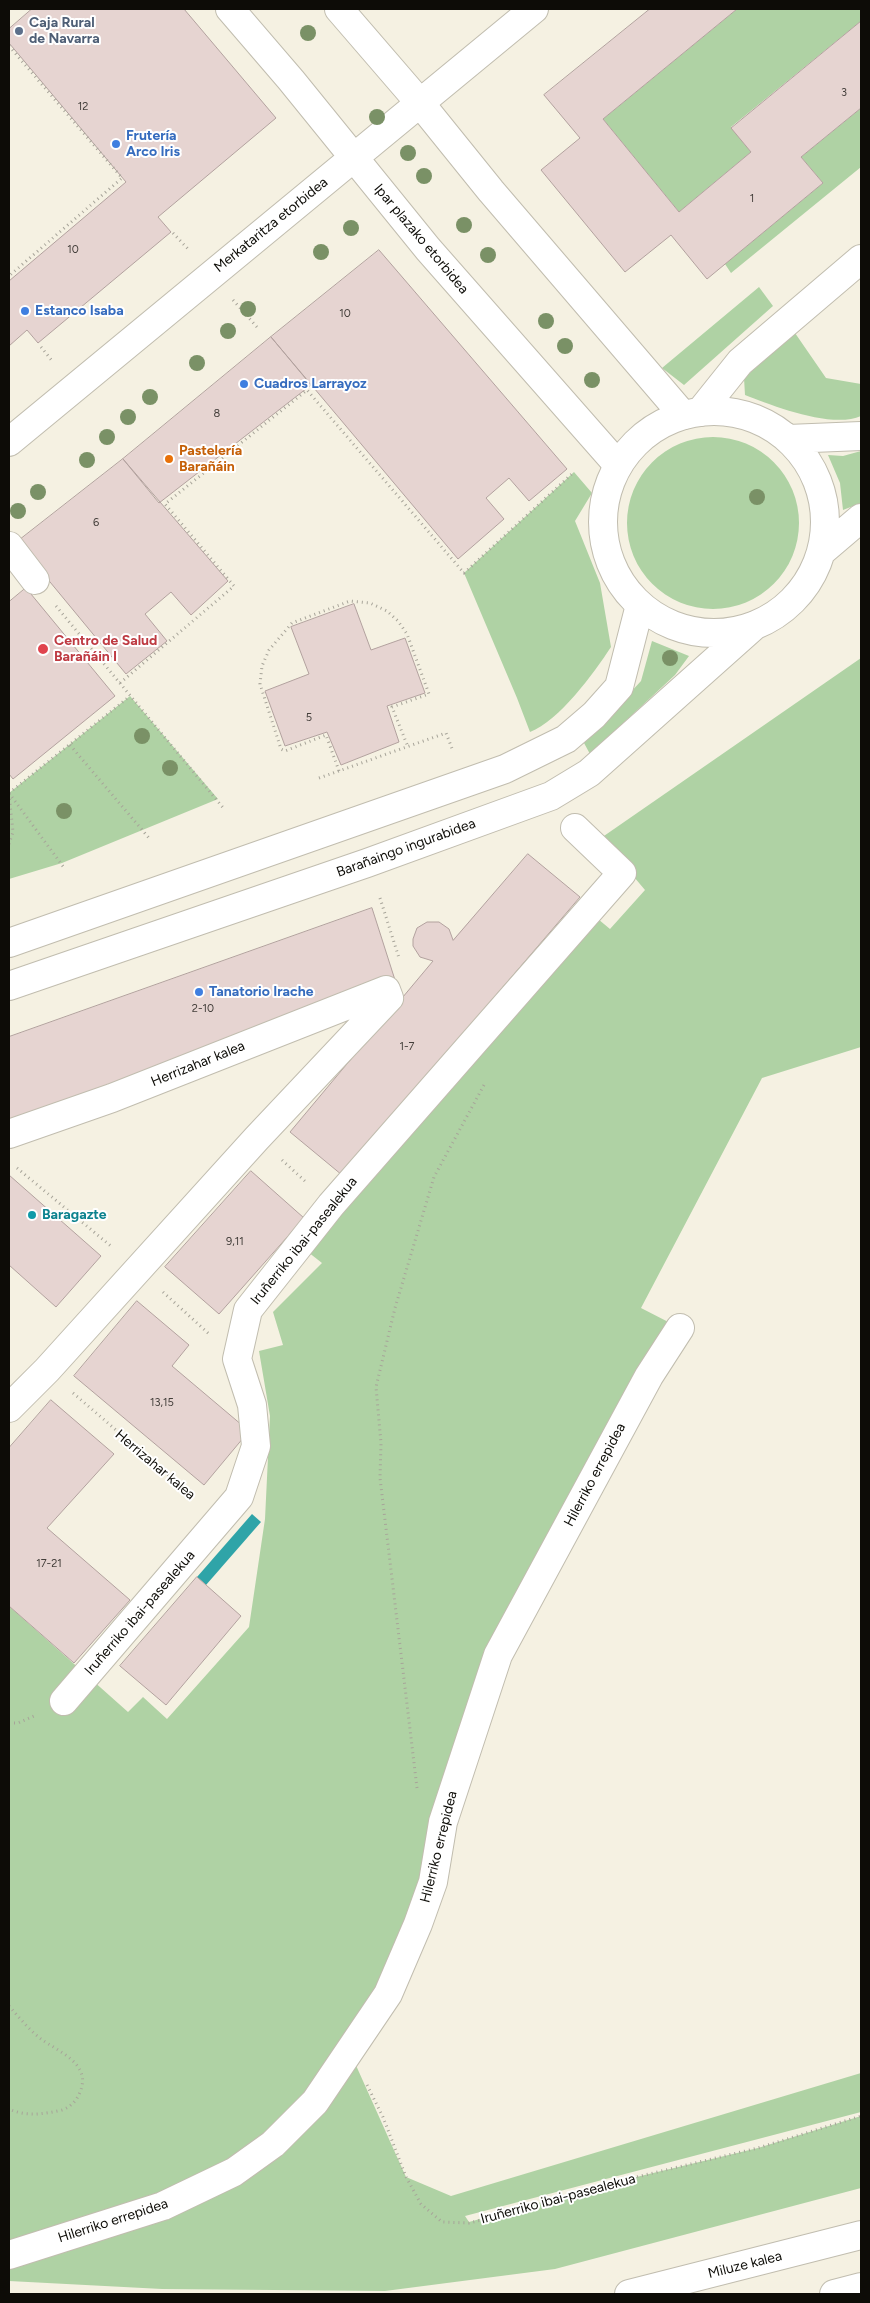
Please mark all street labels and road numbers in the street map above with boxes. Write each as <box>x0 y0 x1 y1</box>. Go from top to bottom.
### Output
street label: Merkataritza etorbidea <box>211 174 331 276</box>
street label: Ipar plazako etorbidea <box>370 181 472 297</box>
street label: Barañaingo ingurabidea <box>334 815 478 881</box>
street label: Herrizahar kalea <box>149 1038 247 1090</box>
street label: Iruñerriko ibai-pasealekua <box>247 1174 361 1308</box>
street label: Hilerriko errepidea <box>561 1420 629 1530</box>
street label: Herrizahar kalea <box>111 1427 199 1503</box>
street label: Iruñerriko ibai-pasealekua <box>81 1547 199 1679</box>
street label: Hilerriko errepidea <box>417 1789 461 1905</box>
street label: Iruñerriko ibai-pasealekua <box>479 2170 637 2228</box>
street label: Hilerriko errepidea <box>56 2195 170 2247</box>
street label: Miluze kalea <box>706 2248 784 2282</box>

